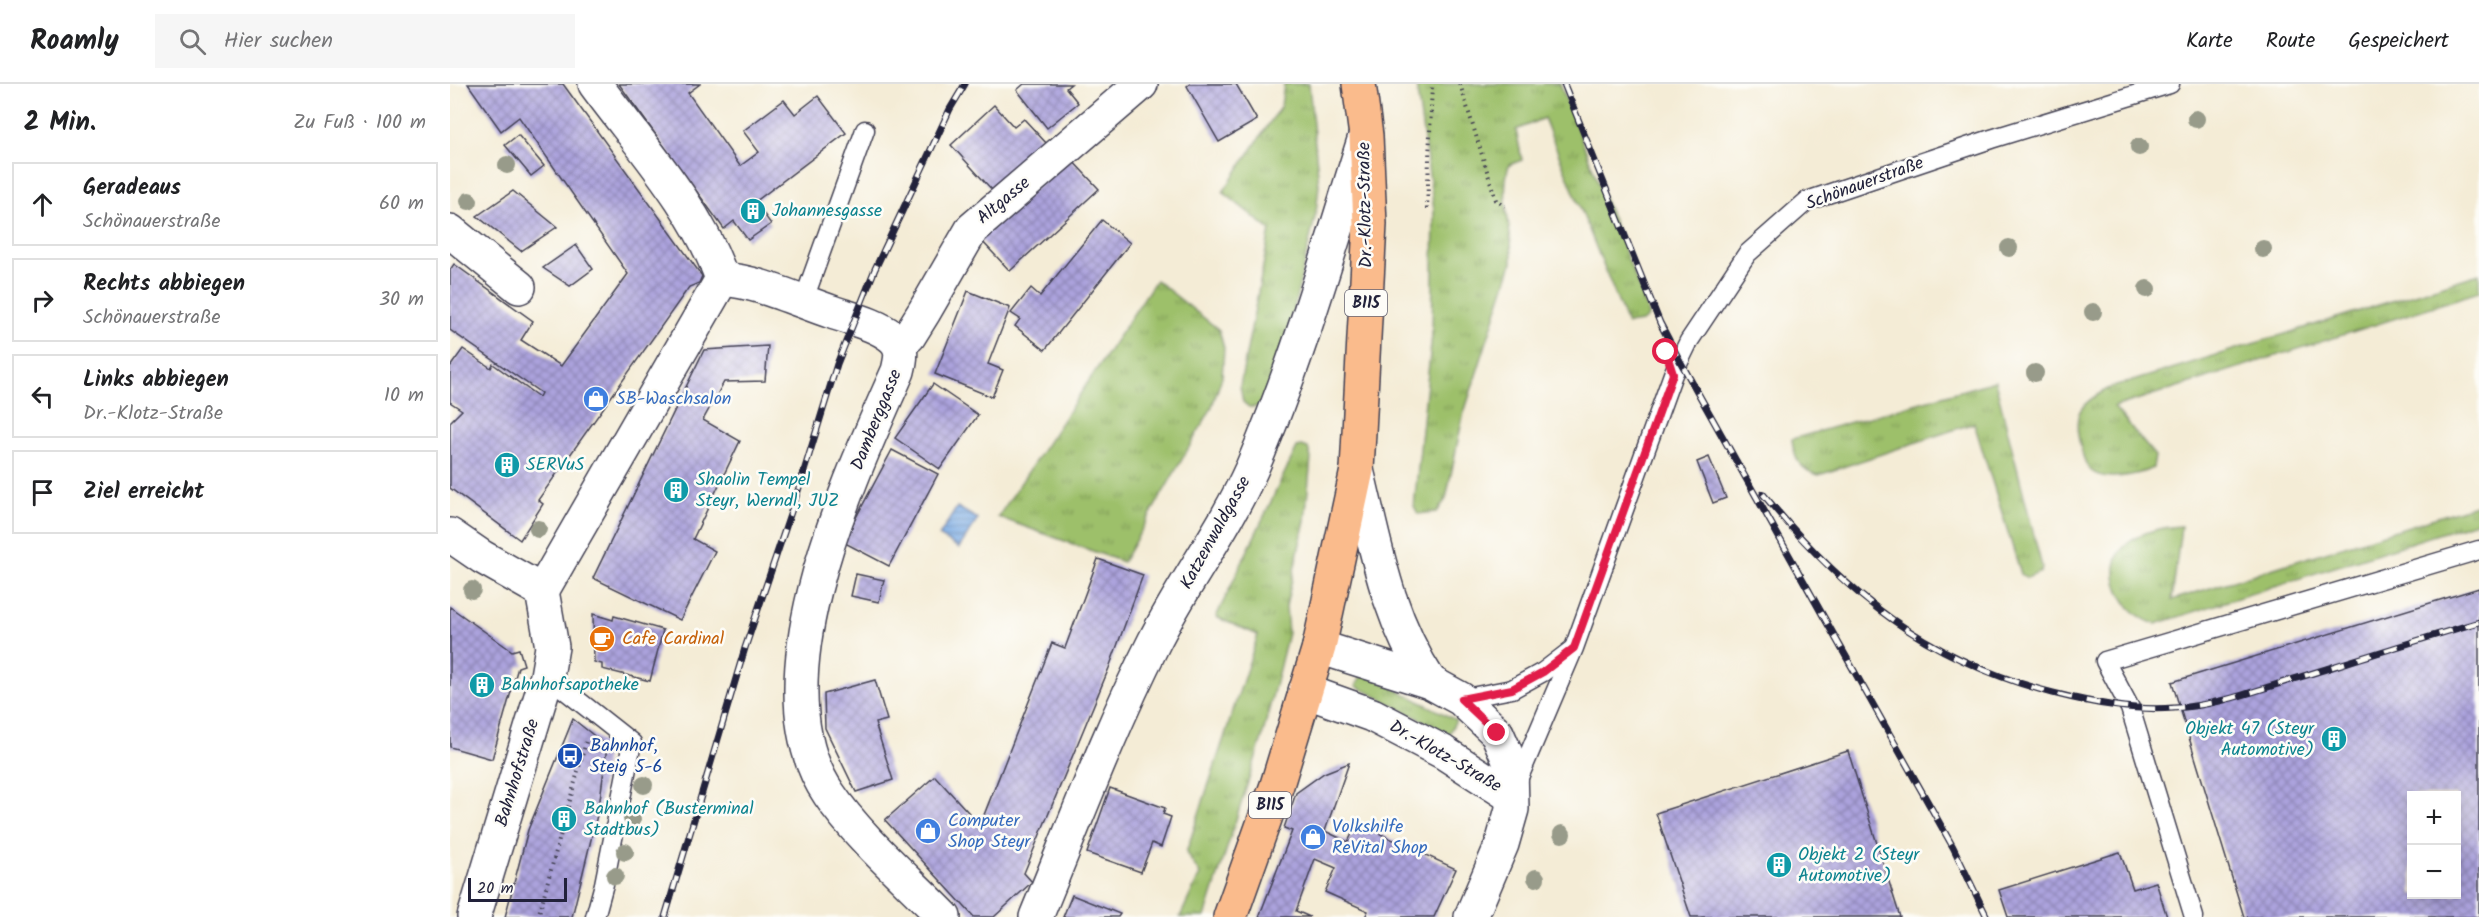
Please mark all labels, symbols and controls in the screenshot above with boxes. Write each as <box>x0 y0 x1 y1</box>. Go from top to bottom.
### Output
search box <box>155 14 575 68</box>
text: Roamly <box>30 19 119 64</box>
text: Hier suchen <box>224 24 333 59</box>
icon: search <box>176 25 209 58</box>
text: Karte <box>2186 25 2233 58</box>
text: Route <box>2266 25 2315 58</box>
text: Gespeichert <box>2348 25 2449 58</box>
text: 2 Min. <box>24 102 96 144</box>
text: Zu Fuß · 100 m <box>293 107 426 139</box>
street label: Dr.-Klotz-Straße <box>1350 142 1382 268</box>
street label: Schönauerstraße <box>1802 149 1928 219</box>
street label: Altgasse <box>971 170 1037 232</box>
text: Geradeaus <box>83 171 181 206</box>
icon: ahead <box>26 188 59 221</box>
text: 60 m <box>379 188 424 220</box>
building icon: Johannesgasse <box>738 196 768 226</box>
place label: Johannesgasse <box>772 197 882 226</box>
text: Schönauerstraße <box>83 206 221 238</box>
text: Rechts abbiegen <box>83 267 245 302</box>
icon: right <box>26 284 59 317</box>
text: 30 m <box>379 284 424 316</box>
road number: B115 <box>1345 290 1387 316</box>
text: Schönauerstraße <box>83 302 221 334</box>
route start <box>1652 338 1678 364</box>
text: Links abbiegen <box>83 363 229 398</box>
street label: Damberggasse <box>844 365 910 475</box>
icon: left <box>26 380 59 413</box>
text: 10 m <box>384 380 424 412</box>
shop icon: SB-Waschsalon <box>581 384 611 414</box>
place label: SB-Waschsalon <box>616 385 731 414</box>
text: Dr.-Klotz-Straße <box>83 398 223 430</box>
building icon: SERVuS <box>492 450 522 480</box>
place label: SERVuS <box>526 451 585 480</box>
place label: Shaolin Tempel Steyr, Werndl, JUZ <box>696 466 839 516</box>
street label: Katzenwaldgasse <box>1173 471 1259 595</box>
text: Ziel erreicht <box>83 475 204 510</box>
building icon: Shaolin Tempel Steyr, Werndl, JUZ <box>661 475 691 505</box>
icon: arrive <box>26 476 59 509</box>
cafe icon: Cafe Cardinal <box>587 624 617 654</box>
place label: Cafe Cardinal <box>622 625 725 654</box>
building icon: Bahnhofsapotheke <box>467 670 497 700</box>
place label: Bahnhofsapotheke <box>501 671 639 700</box>
street label: Dr.-Klotz-Straße <box>1383 713 1507 801</box>
street label: Bahnhofstraße <box>488 715 548 831</box>
place label: Objekt 47 (Steyr Automotive) <box>2185 715 2315 765</box>
route end <box>1483 719 1509 745</box>
building icon: Objekt 47 (Steyr Automotive) <box>2319 724 2349 754</box>
place label: Bahnhof, Steig 5-6 <box>590 732 663 782</box>
bus stop icon: Bahnhof, Steig 5-6 <box>555 741 585 771</box>
map controls <box>2407 791 2461 899</box>
button: + <box>2407 791 2461 845</box>
road number: B115 <box>1249 792 1291 818</box>
place label: Bahnhof (Busterminal Stadtbus) <box>584 795 754 845</box>
building icon: Bahnhof (Busterminal Stadtbus) <box>549 804 579 834</box>
place label: Computer Shop Steyr <box>948 807 1031 857</box>
place label: Volkshilfe ReVital Shop <box>1332 813 1428 863</box>
shop icon: Computer Shop Steyr <box>913 816 943 846</box>
shop icon: Volkshilfe ReVital Shop <box>1298 822 1328 852</box>
place label: Objekt 2 (Steyr Automotive) <box>1798 841 1920 891</box>
button: − <box>2407 845 2461 899</box>
building icon: Objekt 2 (Steyr Automotive) <box>1764 850 1794 880</box>
scale bar <box>468 875 567 902</box>
text: 20 m <box>477 876 513 901</box>

